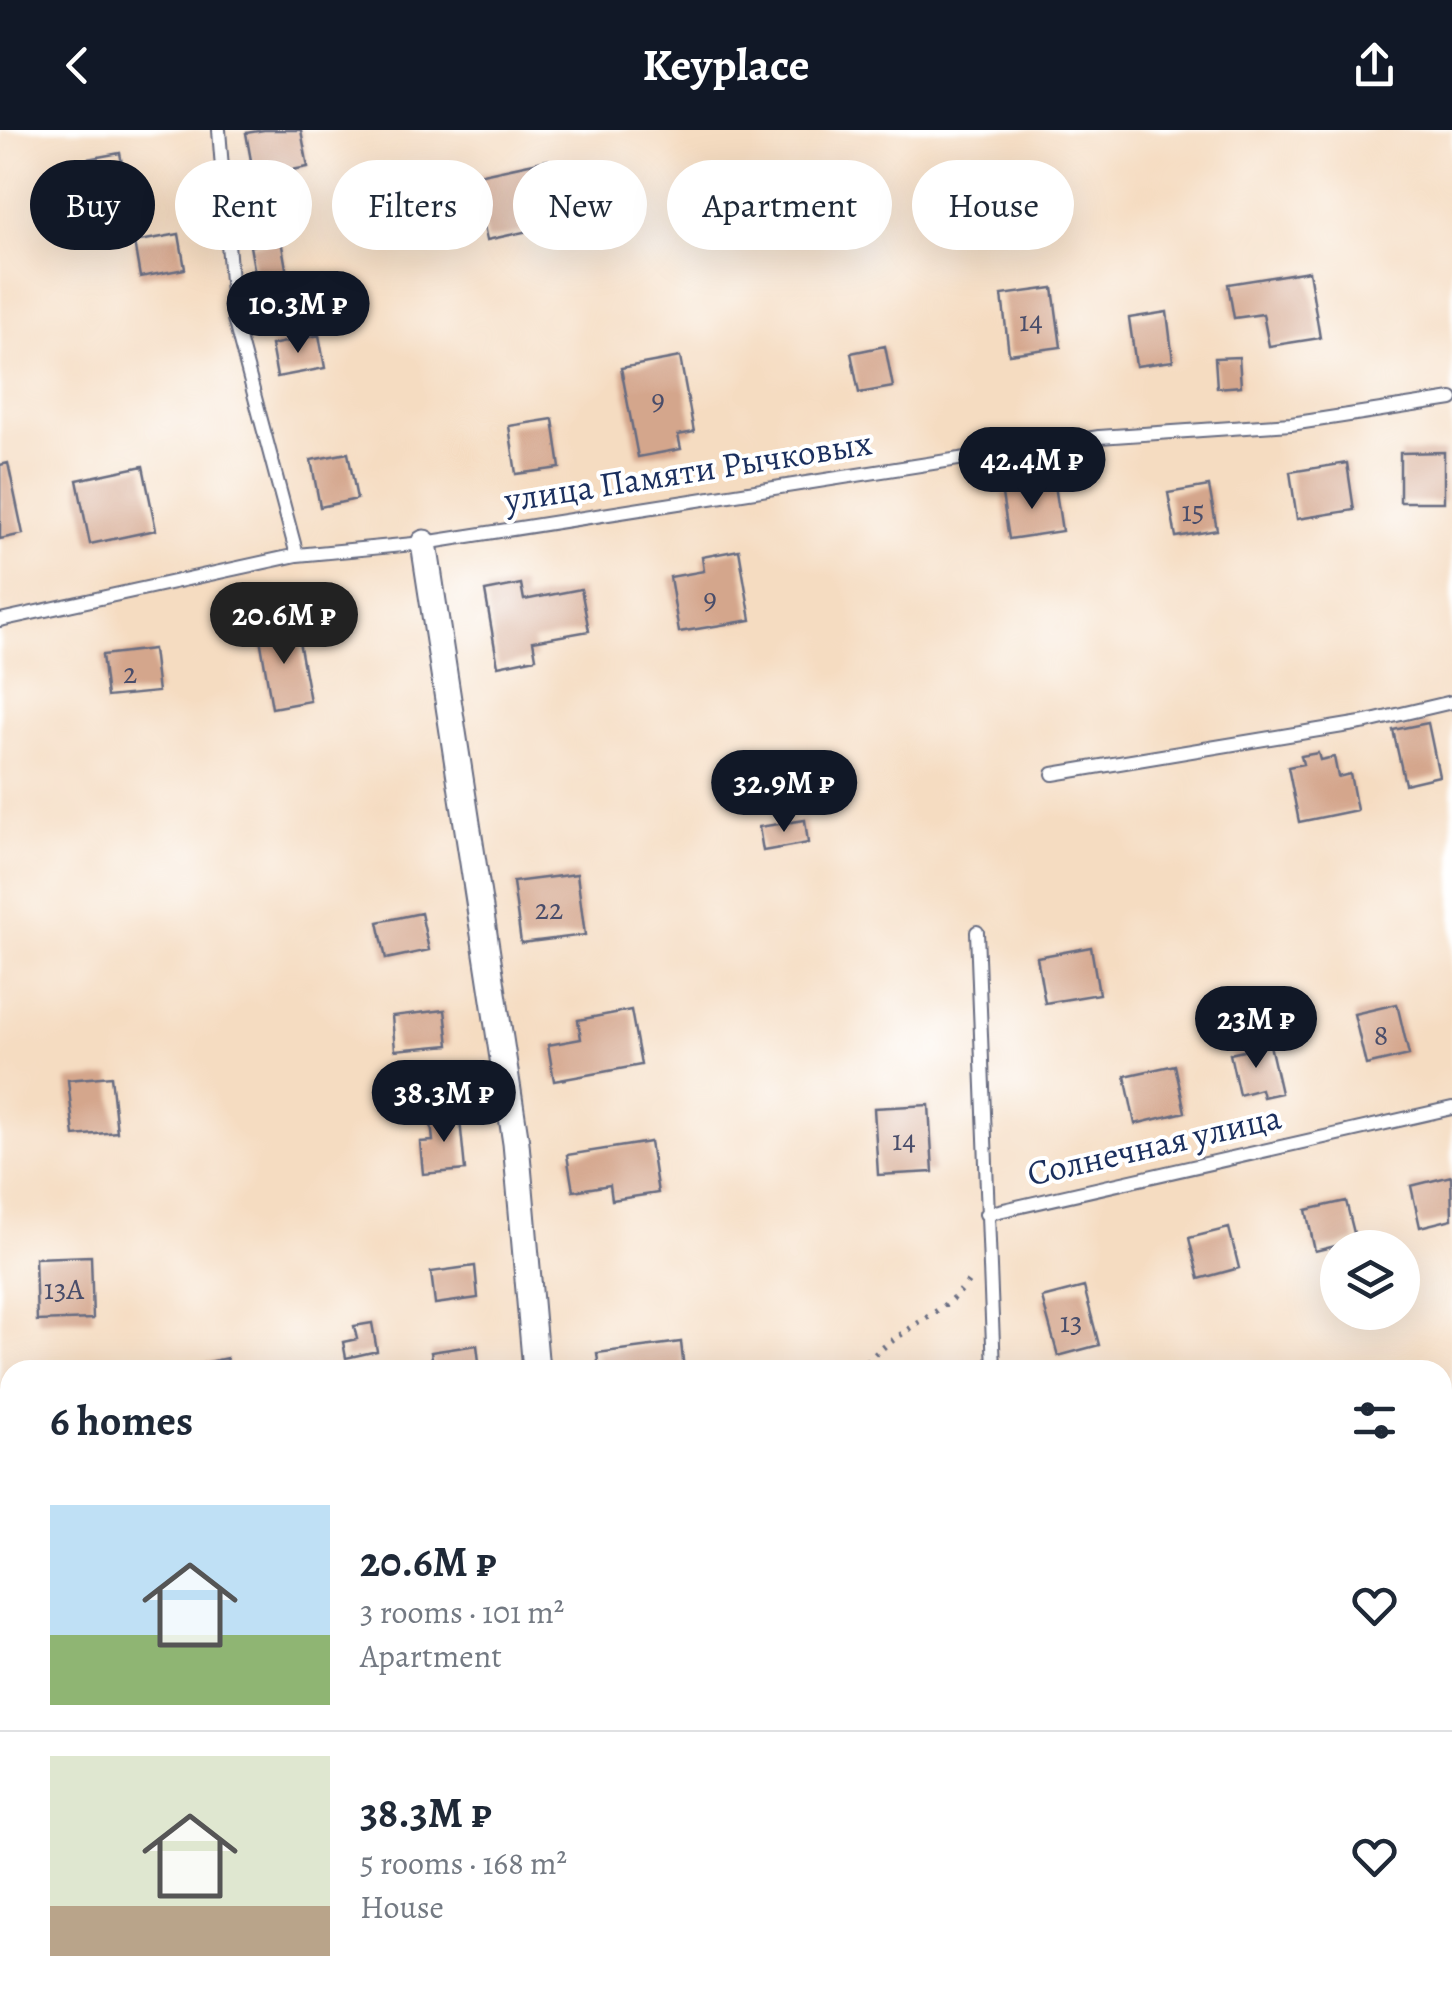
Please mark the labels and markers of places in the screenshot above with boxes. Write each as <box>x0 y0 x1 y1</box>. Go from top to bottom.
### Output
pin: 10.3M ₽ <box>206 271 390 356</box>
pin: 42.4M ₽ <box>940 427 1124 512</box>
pin: 20.6M ₽ <box>192 582 376 667</box>
pin: 32.9M ₽ <box>692 750 876 835</box>
pin: 23M ₽ <box>1186 986 1326 1071</box>
pin: 38.3M ₽ <box>352 1060 536 1145</box>

